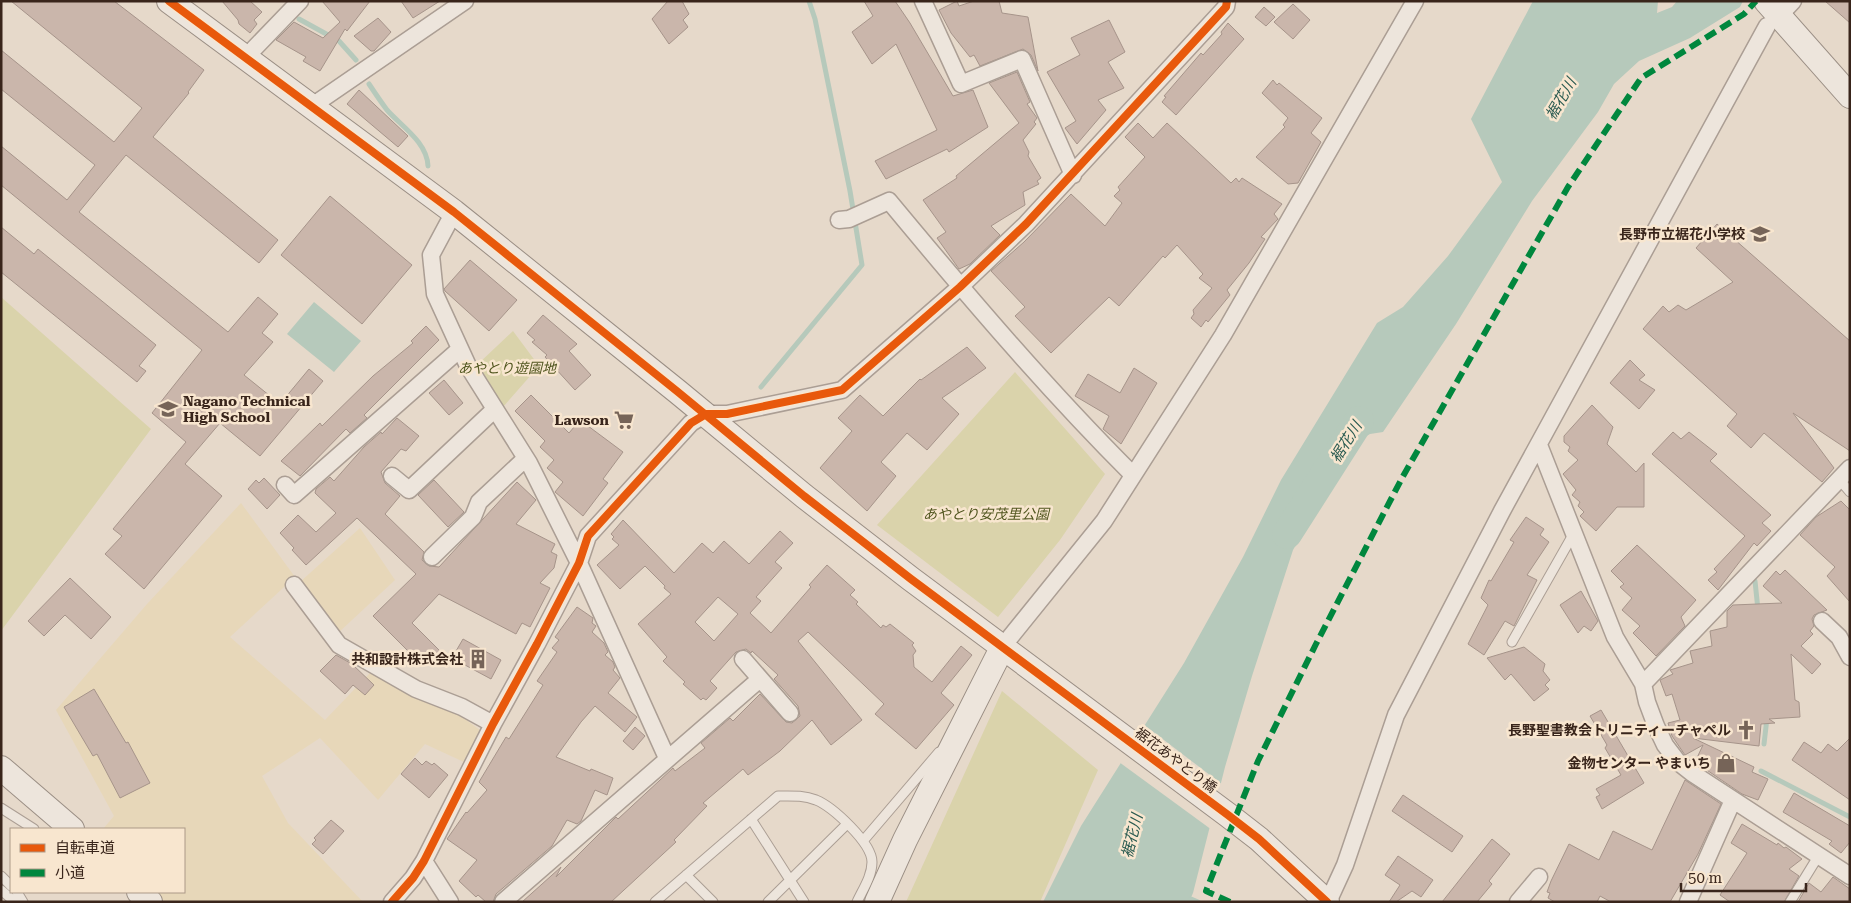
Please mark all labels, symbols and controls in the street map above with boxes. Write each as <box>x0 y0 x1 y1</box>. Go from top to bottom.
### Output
water label: 裾花川 <box>1542 73 1581 123</box>
school or university icon: 長野市立裾花小学校 <box>1749 223 1771 245</box>
place label: 長野市立裾花小学校 <box>1619 226 1745 242</box>
park label: あやとり遊園地 <box>458 360 558 376</box>
place label: Nagano Technical High School <box>183 393 311 425</box>
school or university icon: Nagano Technical High School <box>157 398 179 420</box>
supermarket icon: Lawson <box>613 409 635 431</box>
place label: Lawson <box>554 412 610 428</box>
water label: 裾花川 <box>1326 416 1367 466</box>
park label: あやとり安茂里公園 <box>923 506 1051 522</box>
building icon: 共和設計株式会社 <box>467 648 489 670</box>
place label: 共和設計株式会社 <box>351 651 463 667</box>
church icon: 長野聖書教会トリニティーチャペル <box>1735 719 1757 741</box>
place label: 長野聖書教会トリニティーチャペル <box>1508 722 1731 738</box>
street label: 裾花あやとり橋 <box>1132 724 1220 796</box>
shop icon: 金物センター やまいち <box>1715 752 1737 774</box>
place label: 金物センター やまいち <box>1567 755 1711 771</box>
water label: 裾花川 <box>1118 810 1147 860</box>
legend <box>10 828 185 893</box>
text: 自転車道 <box>55 839 115 857</box>
scale bar <box>1681 860 1806 892</box>
text: 小道 <box>55 864 85 882</box>
text: 50 m <box>1688 869 1723 887</box>

